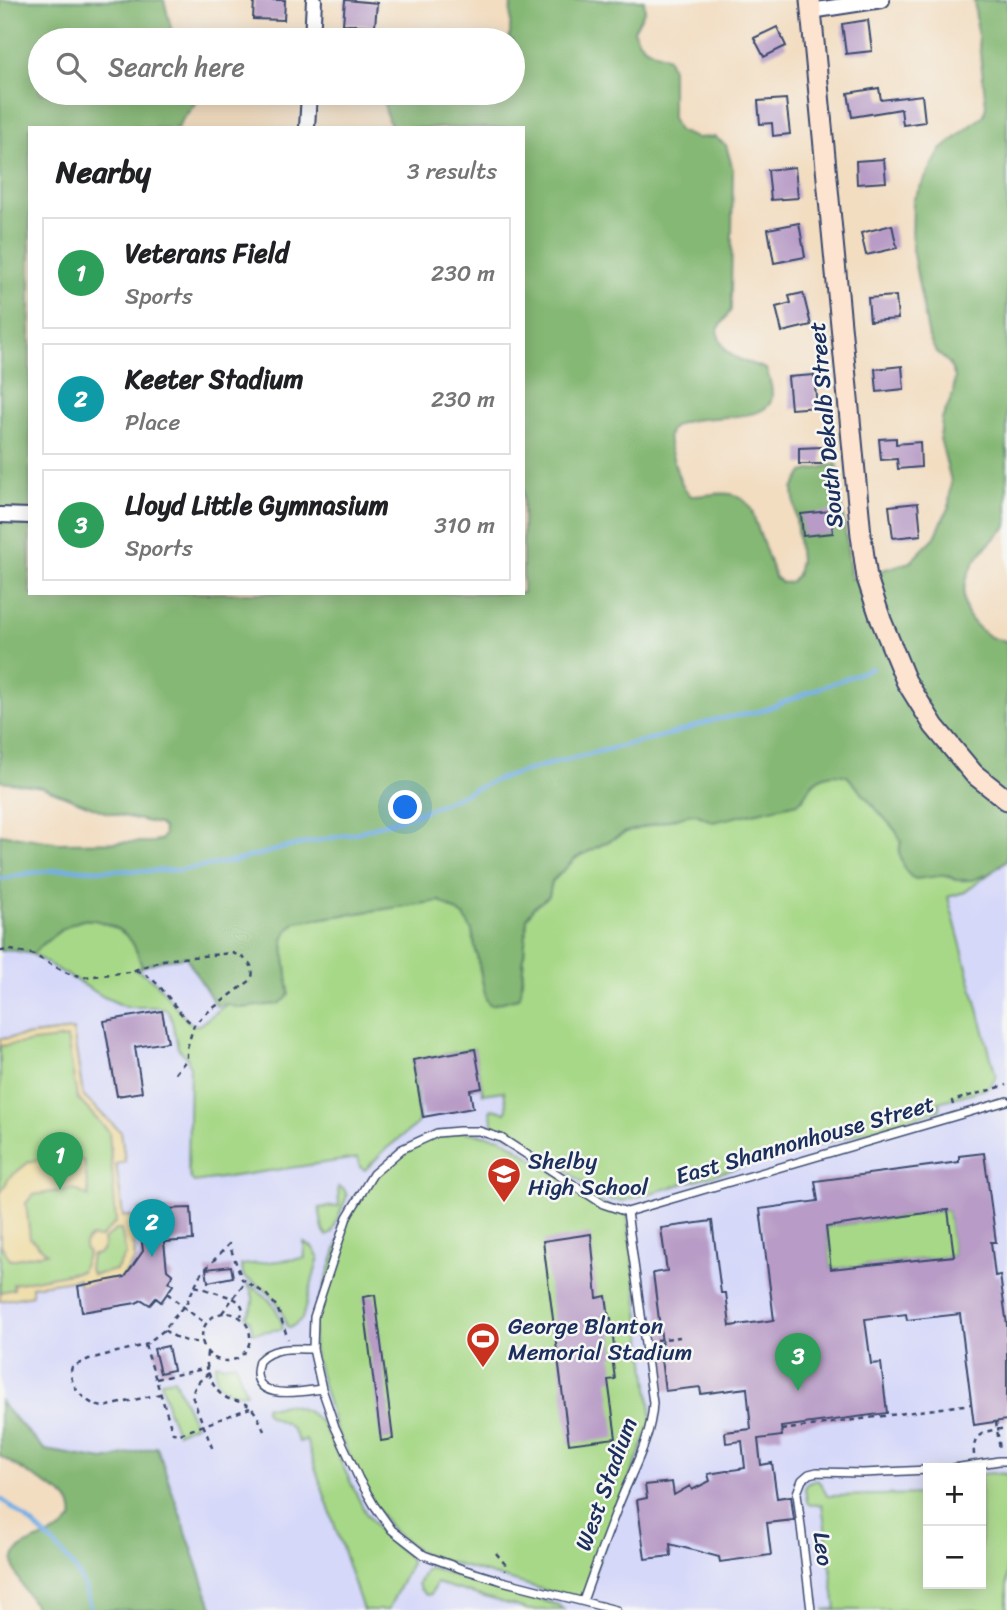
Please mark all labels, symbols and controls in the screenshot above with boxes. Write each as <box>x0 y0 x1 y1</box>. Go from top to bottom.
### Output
search box <box>28 28 525 105</box>
text: Search here <box>108 44 245 90</box>
icon: search <box>52 48 90 86</box>
text: Nearby <box>56 145 151 199</box>
text: 3 results <box>407 151 497 192</box>
text: Veterans Field <box>125 230 289 276</box>
text: 1 <box>76 253 86 294</box>
text: 230 m <box>431 253 495 294</box>
text: Sports <box>125 276 193 317</box>
street label: South Dekalb Street <box>797 320 855 530</box>
text: Keeter Stadium <box>125 356 304 402</box>
text: 2 <box>74 379 88 420</box>
text: 230 m <box>431 379 495 420</box>
text: Place <box>125 402 180 443</box>
text: Lloyd Little Gymnasium <box>125 482 389 528</box>
text: 3 <box>75 505 87 546</box>
text: 310 m <box>434 505 495 546</box>
text: Sports <box>125 528 193 569</box>
your location <box>388 790 422 824</box>
street label: East Shannonhouse Street <box>670 1083 940 1197</box>
pin: 1 <box>37 1132 83 1190</box>
place label: Shelby High School <box>528 1141 649 1208</box>
school or university icon: Shelby High School <box>485 1155 523 1204</box>
pin: 2 <box>129 1199 175 1257</box>
place label: George Blanton Memorial Stadium <box>508 1306 692 1373</box>
sports icon: George Blanton Memorial Stadium <box>464 1320 502 1369</box>
pin: 3 <box>775 1333 821 1391</box>
street label: West Stadium <box>563 1411 649 1557</box>
map controls <box>923 1463 986 1589</box>
button: + <box>923 1463 986 1526</box>
button: − <box>923 1526 986 1589</box>
street label: Leo <box>801 1530 845 1569</box>

